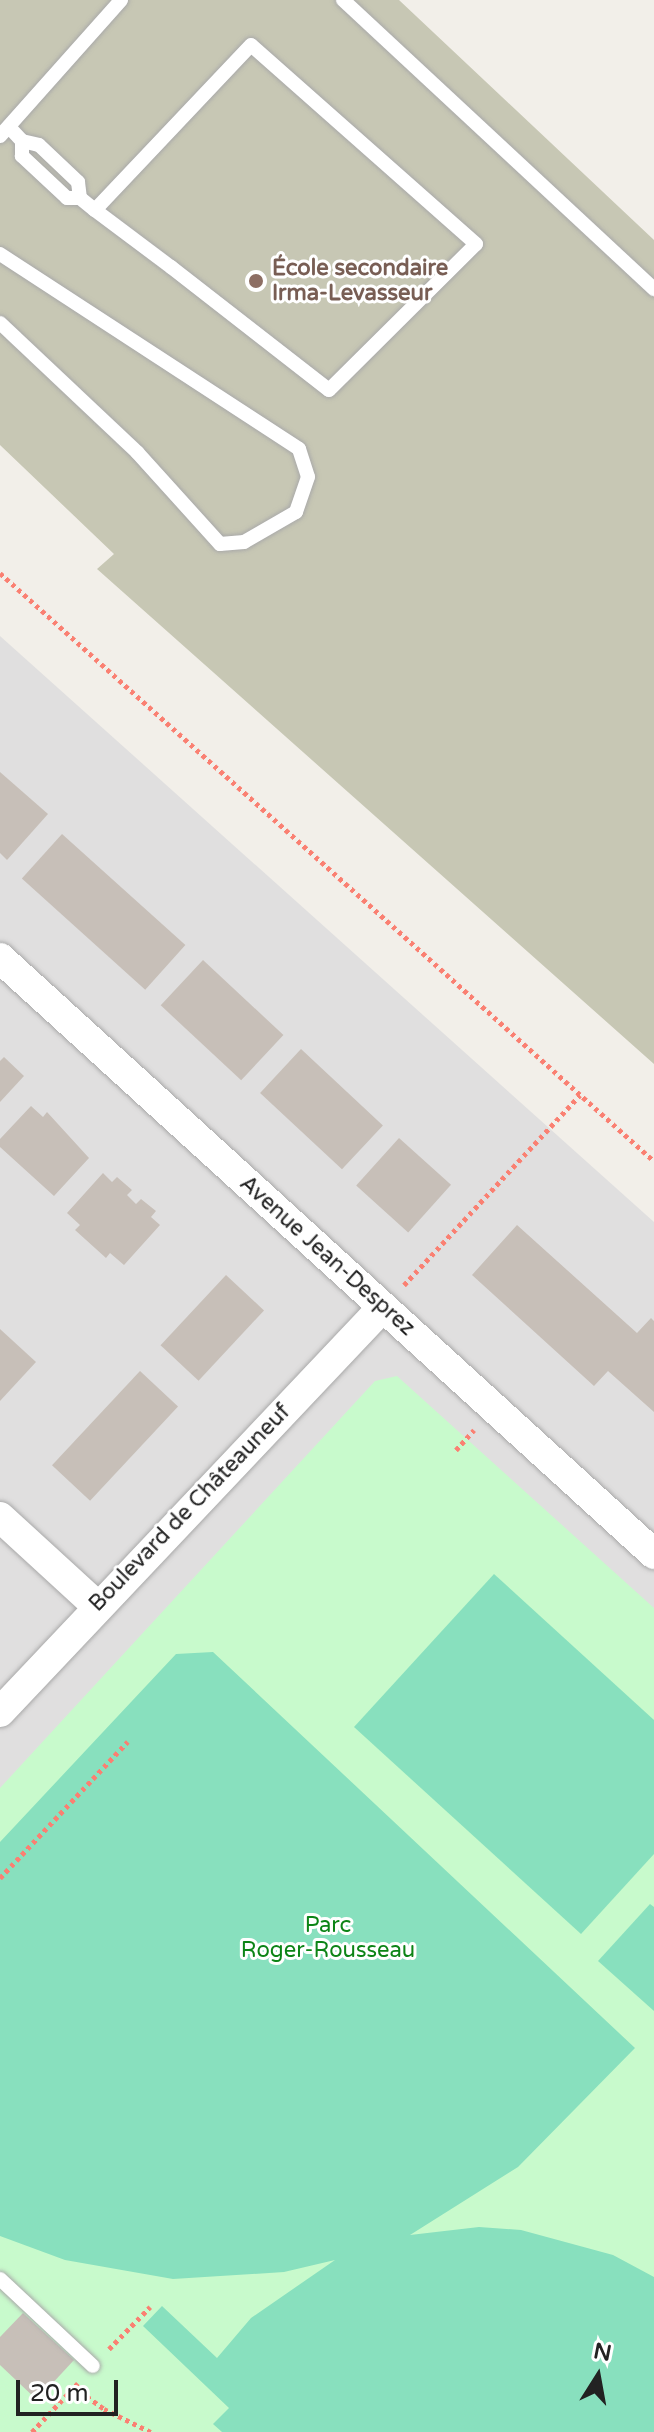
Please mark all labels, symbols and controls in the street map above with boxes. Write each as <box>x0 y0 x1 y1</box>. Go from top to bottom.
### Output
place label: École secondaire Irma-Levasseur <box>272 255 448 306</box>
marker: École secondaire Irma-Levasseur <box>247 272 265 290</box>
street label: Avenue Jean-Desprez <box>234 1170 420 1342</box>
street label: Boulevard de Châteauneuf <box>84 1399 296 1617</box>
park label: Parc Roger-Rousseau <box>241 1912 415 1964</box>
north arrow <box>558 2336 638 2416</box>
text: N <box>591 2338 614 2367</box>
scale bar <box>20 2364 122 2414</box>
text: 20 m <box>30 2379 88 2408</box>

